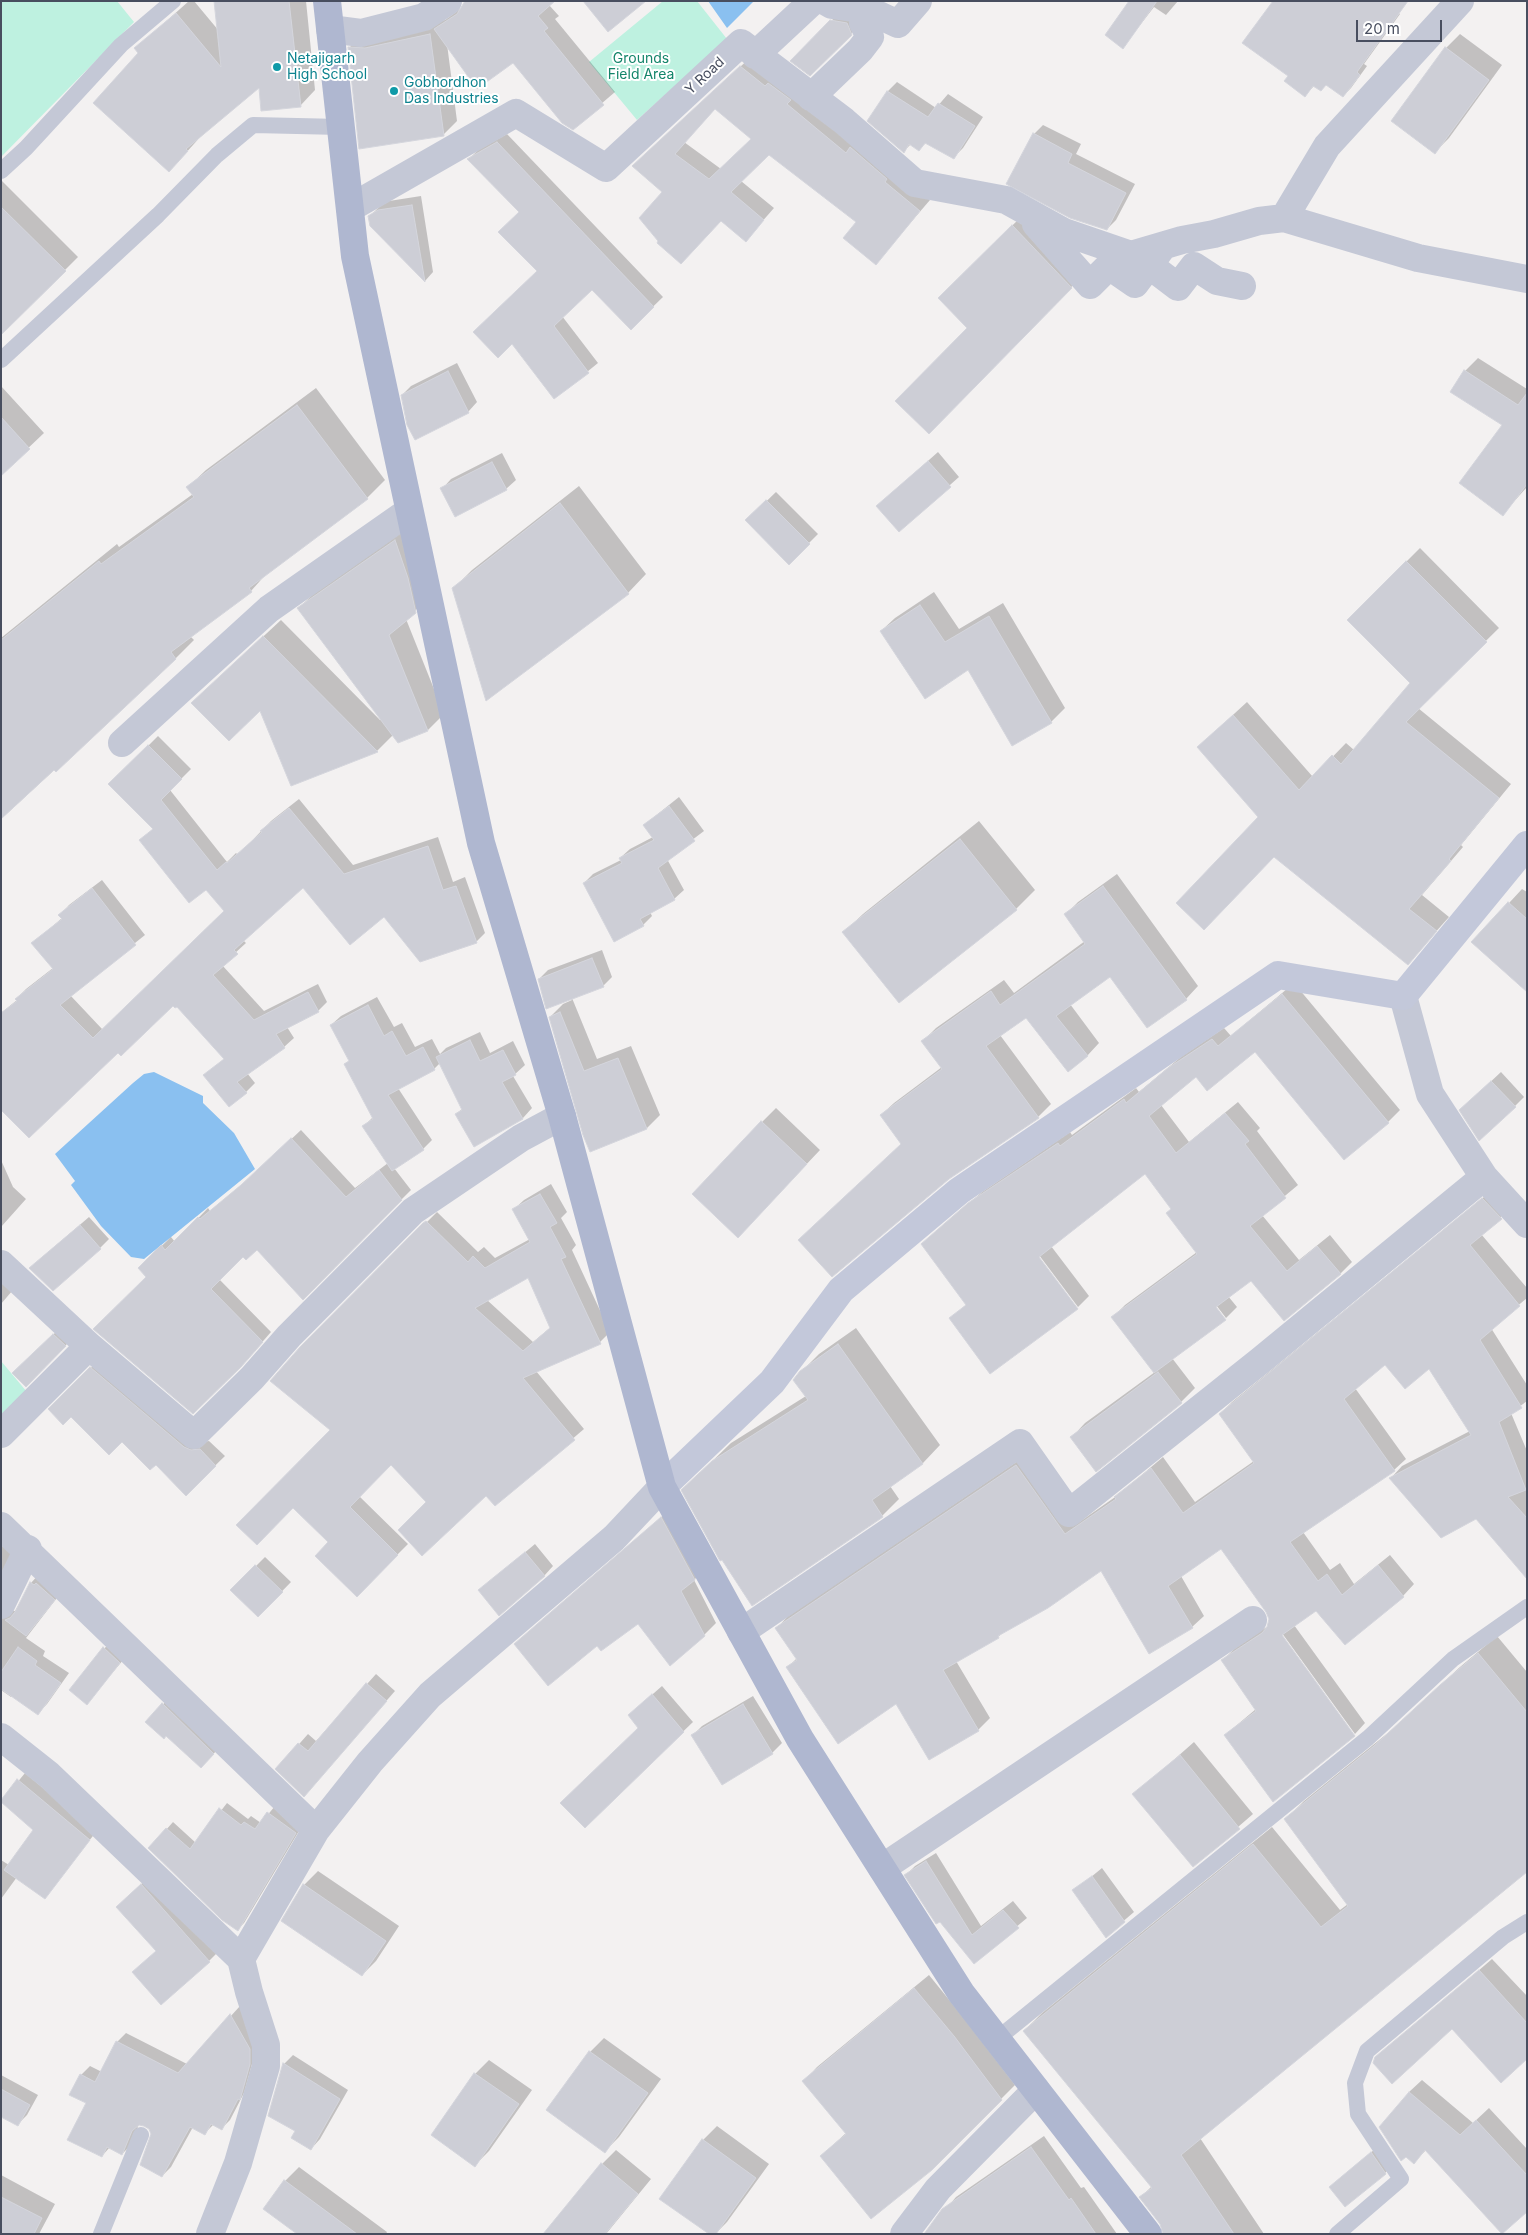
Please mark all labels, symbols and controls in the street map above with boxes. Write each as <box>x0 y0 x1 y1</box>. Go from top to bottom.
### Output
scale bar <box>1358 10 1444 42</box>
text: 20 m <box>1364 19 1400 38</box>
place label: Netajigarh High School <box>287 51 367 84</box>
park label: Grounds Field Area <box>608 51 674 84</box>
street label: Y Road <box>682 54 728 98</box>
marker: Netajigarh High School <box>271 61 283 73</box>
place label: Gobhordhon Das Industries <box>404 75 499 108</box>
marker: Gobhordhon Das Industries <box>388 85 400 97</box>

